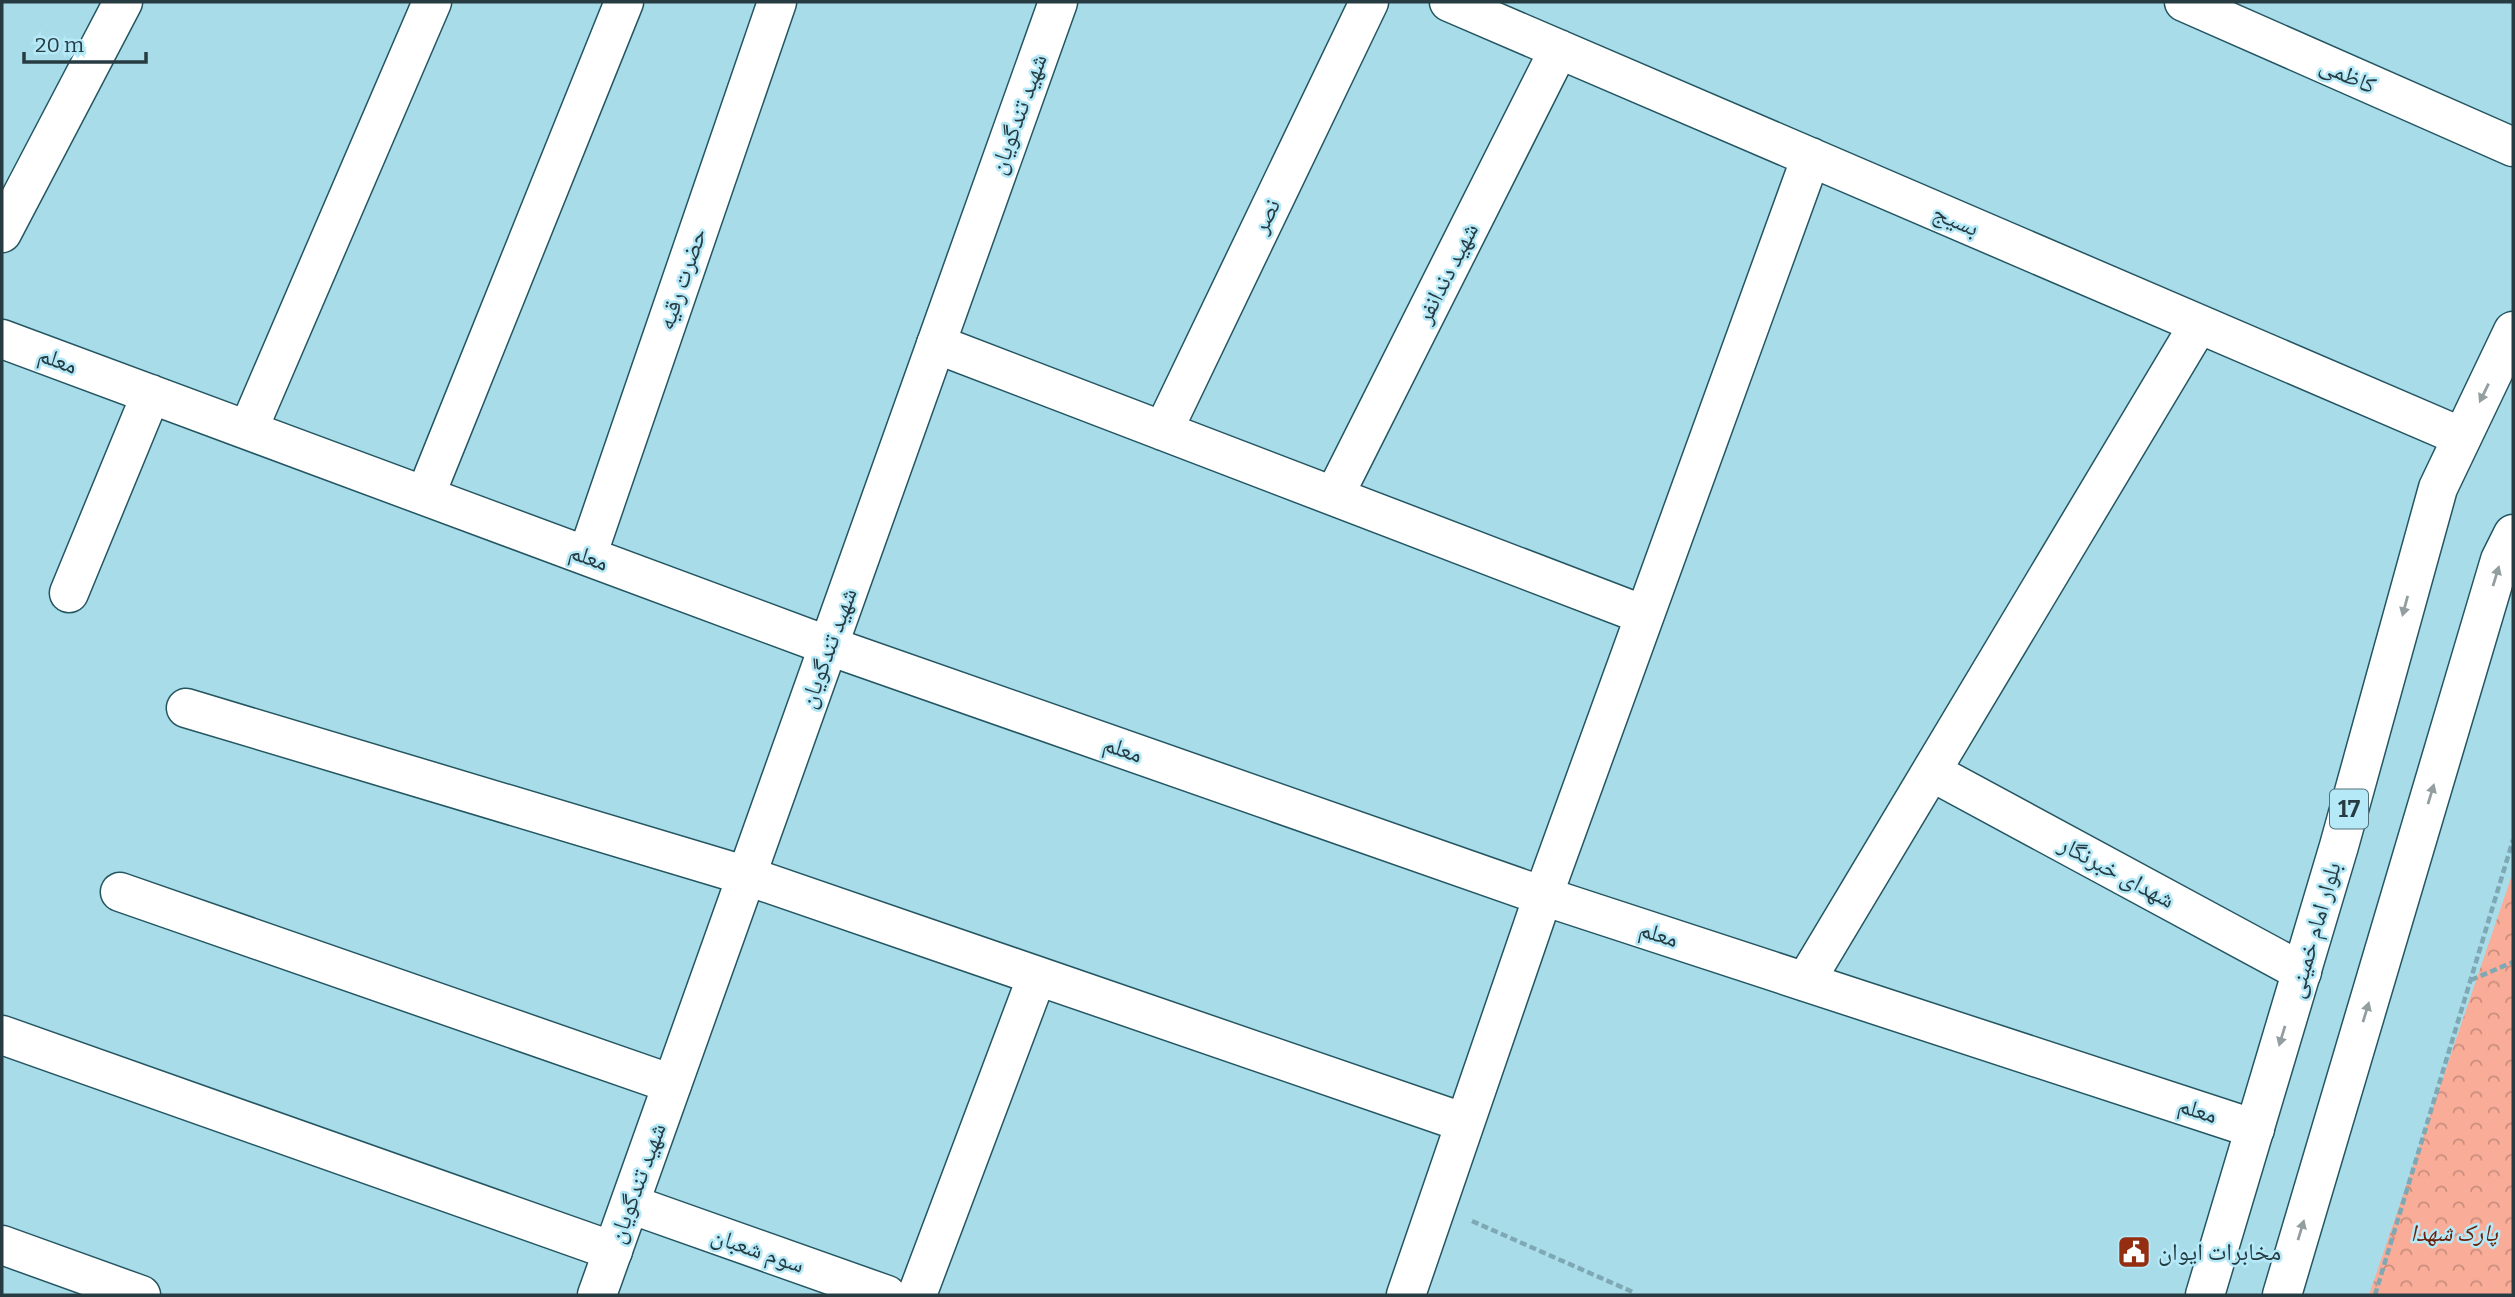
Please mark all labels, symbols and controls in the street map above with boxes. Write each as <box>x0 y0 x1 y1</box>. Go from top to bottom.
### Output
scale bar <box>24 21 147 65</box>
text: 20 m <box>35 32 84 58</box>
street label: شهید تندگویان <box>983 50 1053 178</box>
street label: کاظمی <box>2316 50 2380 100</box>
street label: نصر <box>1245 194 1286 239</box>
street label: بسیج <box>1928 198 1983 243</box>
street label: شهید دندانفر <box>1409 218 1484 329</box>
street label: حضرت رقیه <box>652 224 712 334</box>
street label: معلم <box>34 340 81 382</box>
one-way arrow <box>2478 383 2489 403</box>
street label: معلم <box>565 537 612 579</box>
one-way arrow <box>2491 565 2501 586</box>
street label: شهید تندگویان <box>793 584 863 712</box>
one-way arrow <box>2399 595 2410 617</box>
street label: معلم <box>1099 729 1146 771</box>
one-way arrow <box>2426 783 2436 804</box>
road number: 17 <box>2330 790 2368 828</box>
street label: شهدای خبرنگار <box>2054 829 2179 914</box>
street label: بلوار امام خمینی <box>2281 859 2349 1002</box>
street label: معلم <box>1635 915 1682 955</box>
one-way arrow <box>2361 1000 2372 1022</box>
one-way arrow <box>2277 1026 2287 1047</box>
street label: معلم <box>2174 1091 2221 1131</box>
street label: شهید تندگویان <box>602 1119 672 1247</box>
one-way arrow <box>2297 1219 2307 1240</box>
park label: پارک شهدا <box>2410 1219 2499 1247</box>
street label: سوم شعبان <box>707 1221 808 1281</box>
public building icon: مخابرات ایوان <box>2115 1233 2153 1271</box>
place label: مخابرات ایوان <box>2158 1238 2281 1266</box>

